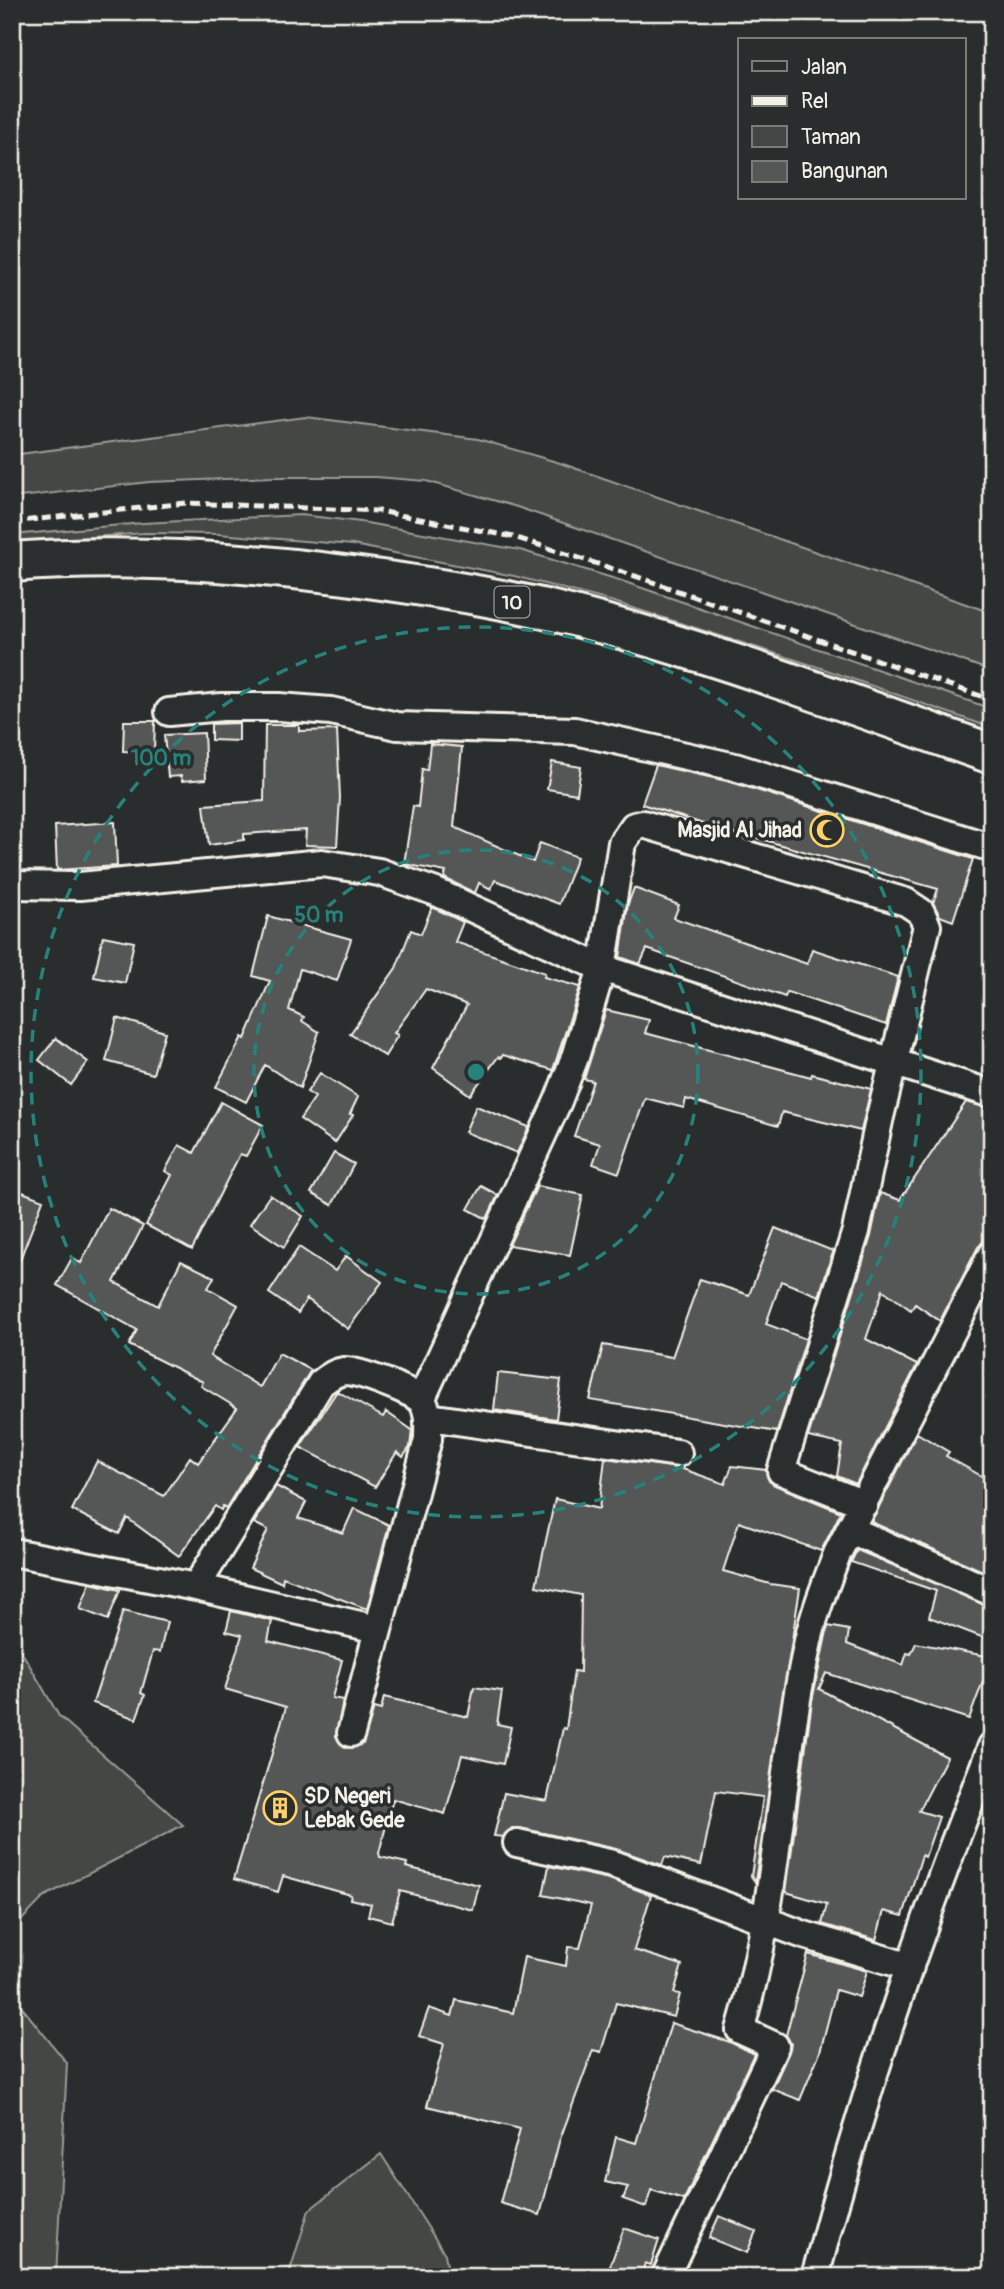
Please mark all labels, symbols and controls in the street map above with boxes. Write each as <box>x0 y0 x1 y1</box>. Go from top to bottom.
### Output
legend <box>738 38 965 200</box>
text: Jalan <box>801 54 847 81</box>
text: Rel <box>801 88 829 115</box>
text: Taman <box>801 124 861 151</box>
text: Bangunan <box>801 158 888 185</box>
road number: 10 <box>494 586 530 618</box>
text: 100 m <box>131 745 191 772</box>
mosque icon: Masjid Al Jihad <box>808 811 846 849</box>
place label: Masjid Al Jihad <box>677 817 802 844</box>
text: 50 m <box>295 902 344 929</box>
centre of rings <box>464 1060 488 1084</box>
place label: SD Negeri Lebak Gede <box>304 1783 405 1834</box>
building icon: SD Negeri Lebak Gede <box>261 1789 299 1827</box>

